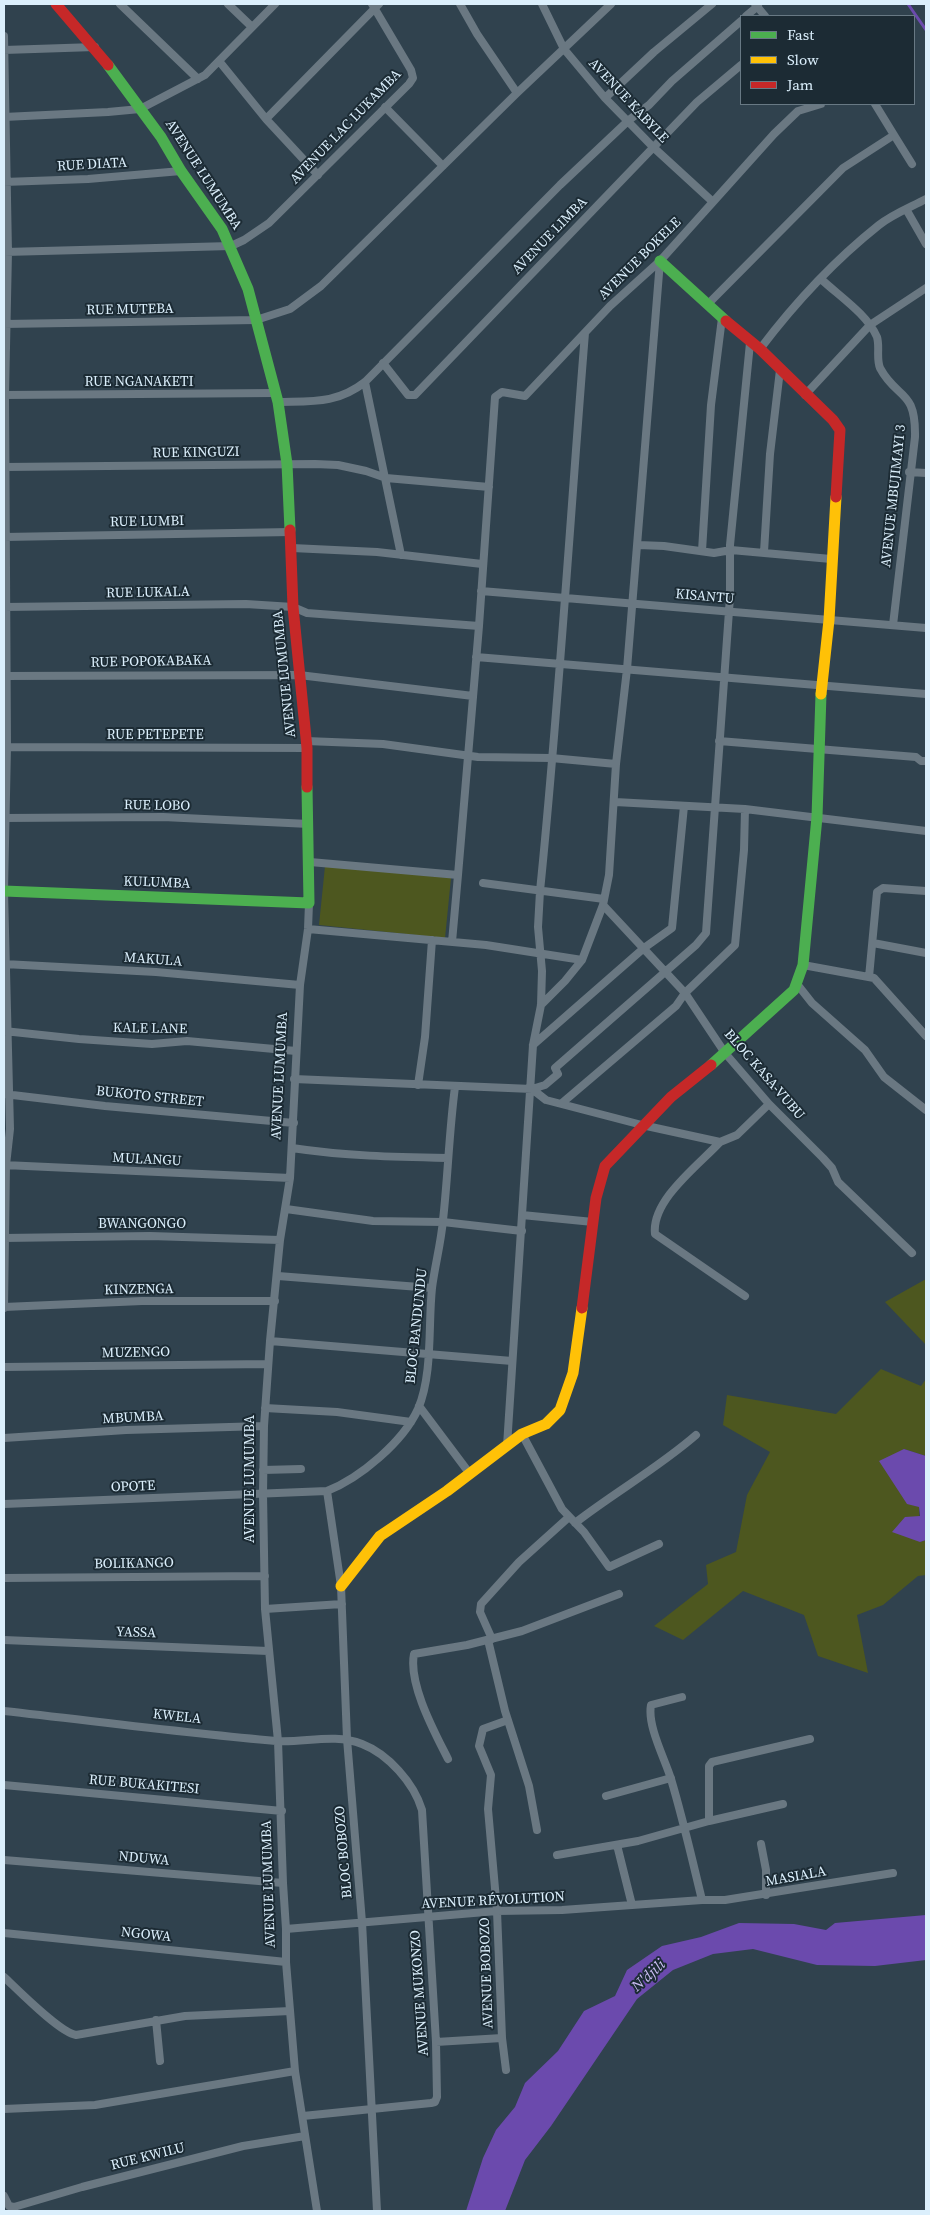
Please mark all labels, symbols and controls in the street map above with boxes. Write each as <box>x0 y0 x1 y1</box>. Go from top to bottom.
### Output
legend <box>740 15 915 105</box>
text: Fast <box>787 24 814 45</box>
text: Slow <box>787 49 819 70</box>
street label: AVENUE KABYLE <box>585 55 671 147</box>
street label: AVENUE LAC LUKAMBA <box>287 66 405 188</box>
text: Jam <box>787 74 813 95</box>
street label: AVENUE LUMUMBA <box>161 117 245 233</box>
street label: RUE DIATA <box>57 155 127 175</box>
street label: AVENUE LIMBA <box>509 194 591 278</box>
street label: AVENUE BOKELE <box>595 214 685 304</box>
street label: RUE MUTEBA <box>86 301 174 319</box>
street label: RUE NGANAKETI <box>84 374 194 390</box>
street label: AVENUE MBUJIMAYI 3 <box>878 424 910 568</box>
street label: RUE KINGUZI <box>152 444 240 462</box>
street label: RUE LUMBI <box>110 513 184 531</box>
street label: RUE LUKALA <box>106 584 190 602</box>
street label: KISANTU <box>675 586 735 608</box>
street label: AVENUE LUMUMBA <box>270 610 300 738</box>
street label: RUE POPOKABAKA <box>90 653 212 671</box>
street label: RUE PETEPETE <box>106 727 204 743</box>
street label: RUE LOBO <box>124 797 190 815</box>
street label: KULUMBA <box>123 873 191 893</box>
street label: MAKULA <box>123 950 183 970</box>
street label: AVENUE LUMUMBA <box>268 1012 292 1140</box>
street label: KALE LANE <box>113 1020 187 1038</box>
street label: BLOC KASA-VUBU <box>720 1026 808 1124</box>
street label: BUKOTO STREET <box>95 1083 205 1111</box>
street label: MULANGU <box>112 1150 182 1170</box>
street label: BWANGONGO <box>98 1216 186 1232</box>
street label: BLOC BANDUNDU <box>403 1267 431 1385</box>
street label: KINZENGA <box>104 1281 174 1299</box>
street label: MUZENGO <box>102 1344 170 1362</box>
street label: MBUMBA <box>102 1408 164 1428</box>
street label: AVENUE LUMUMBA <box>242 1415 258 1543</box>
street label: OPOTE <box>110 1478 156 1496</box>
street label: BOLIKANGO <box>94 1555 174 1573</box>
street label: YASSA <box>116 1624 156 1642</box>
street label: KWELA <box>152 1706 202 1728</box>
street label: RUE BUKAKITESI <box>88 1772 200 1798</box>
street label: BLOC BOBOZO <box>332 1805 356 1899</box>
street label: AVENUE LUMUMBA <box>258 1820 280 1948</box>
street label: NDUWA <box>118 1848 170 1870</box>
street label: MASIALA <box>765 1863 827 1891</box>
street label: AVENUE RÉVOLUTION <box>421 1889 565 1913</box>
street label: AVENUE BOBOZO <box>477 1917 497 2029</box>
street label: NGOWA <box>120 1924 172 1946</box>
street label: AVENUE MUKONZO <box>407 1930 433 2056</box>
water label: N'djili <box>628 1956 670 1996</box>
street label: RUE KWILU <box>109 2140 187 2174</box>

